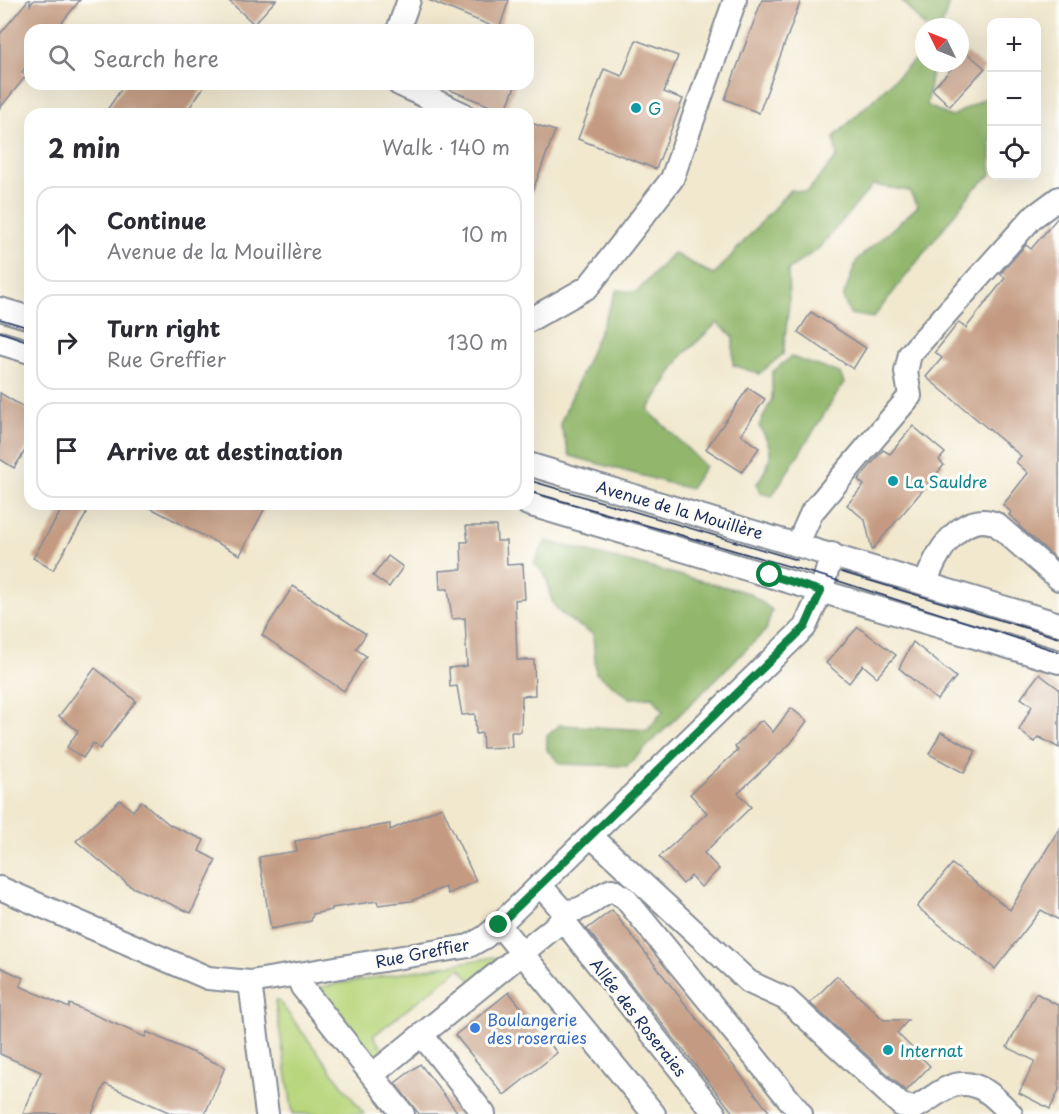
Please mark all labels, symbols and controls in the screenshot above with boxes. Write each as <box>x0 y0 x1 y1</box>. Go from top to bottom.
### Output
north arrow <box>915 18 969 72</box>
map controls <box>987 18 1041 180</box>
button: + <box>987 18 1041 72</box>
search box <box>24 24 534 90</box>
icon: search <box>45 41 78 74</box>
text: Search here <box>93 41 219 74</box>
button: − <box>987 72 1041 126</box>
place label: G <box>648 96 661 120</box>
marker: G <box>629 101 643 115</box>
button: locate <box>987 126 1041 180</box>
text: 2 min <box>48 128 121 167</box>
text: Walk · 140 m <box>382 132 510 162</box>
text: Continue <box>107 203 206 236</box>
icon: ahead <box>50 218 83 251</box>
text: 10 m <box>461 219 508 249</box>
text: Avenue de la Mouillère <box>107 236 322 266</box>
text: Turn right <box>107 311 220 344</box>
icon: right <box>50 326 83 359</box>
text: 130 m <box>448 327 508 357</box>
text: Rue Greffier <box>107 344 226 374</box>
icon: arrive <box>50 434 83 467</box>
text: Arrive at destination <box>107 434 343 467</box>
place label: La Sauldre <box>905 469 987 493</box>
street label: Avenue de la Mouillère <box>594 474 766 544</box>
marker: La Sauldre <box>886 474 900 488</box>
route start <box>756 561 782 587</box>
route end <box>485 911 511 937</box>
street label: Rue Greffier <box>373 931 472 973</box>
street label: Allée des Roseraies <box>585 953 693 1081</box>
place label: Boulangerie des roseraies <box>487 1007 587 1049</box>
marker: Boulangerie des roseraies <box>468 1021 482 1035</box>
place label: Internat <box>900 1038 964 1062</box>
marker: Internat <box>881 1043 895 1057</box>

